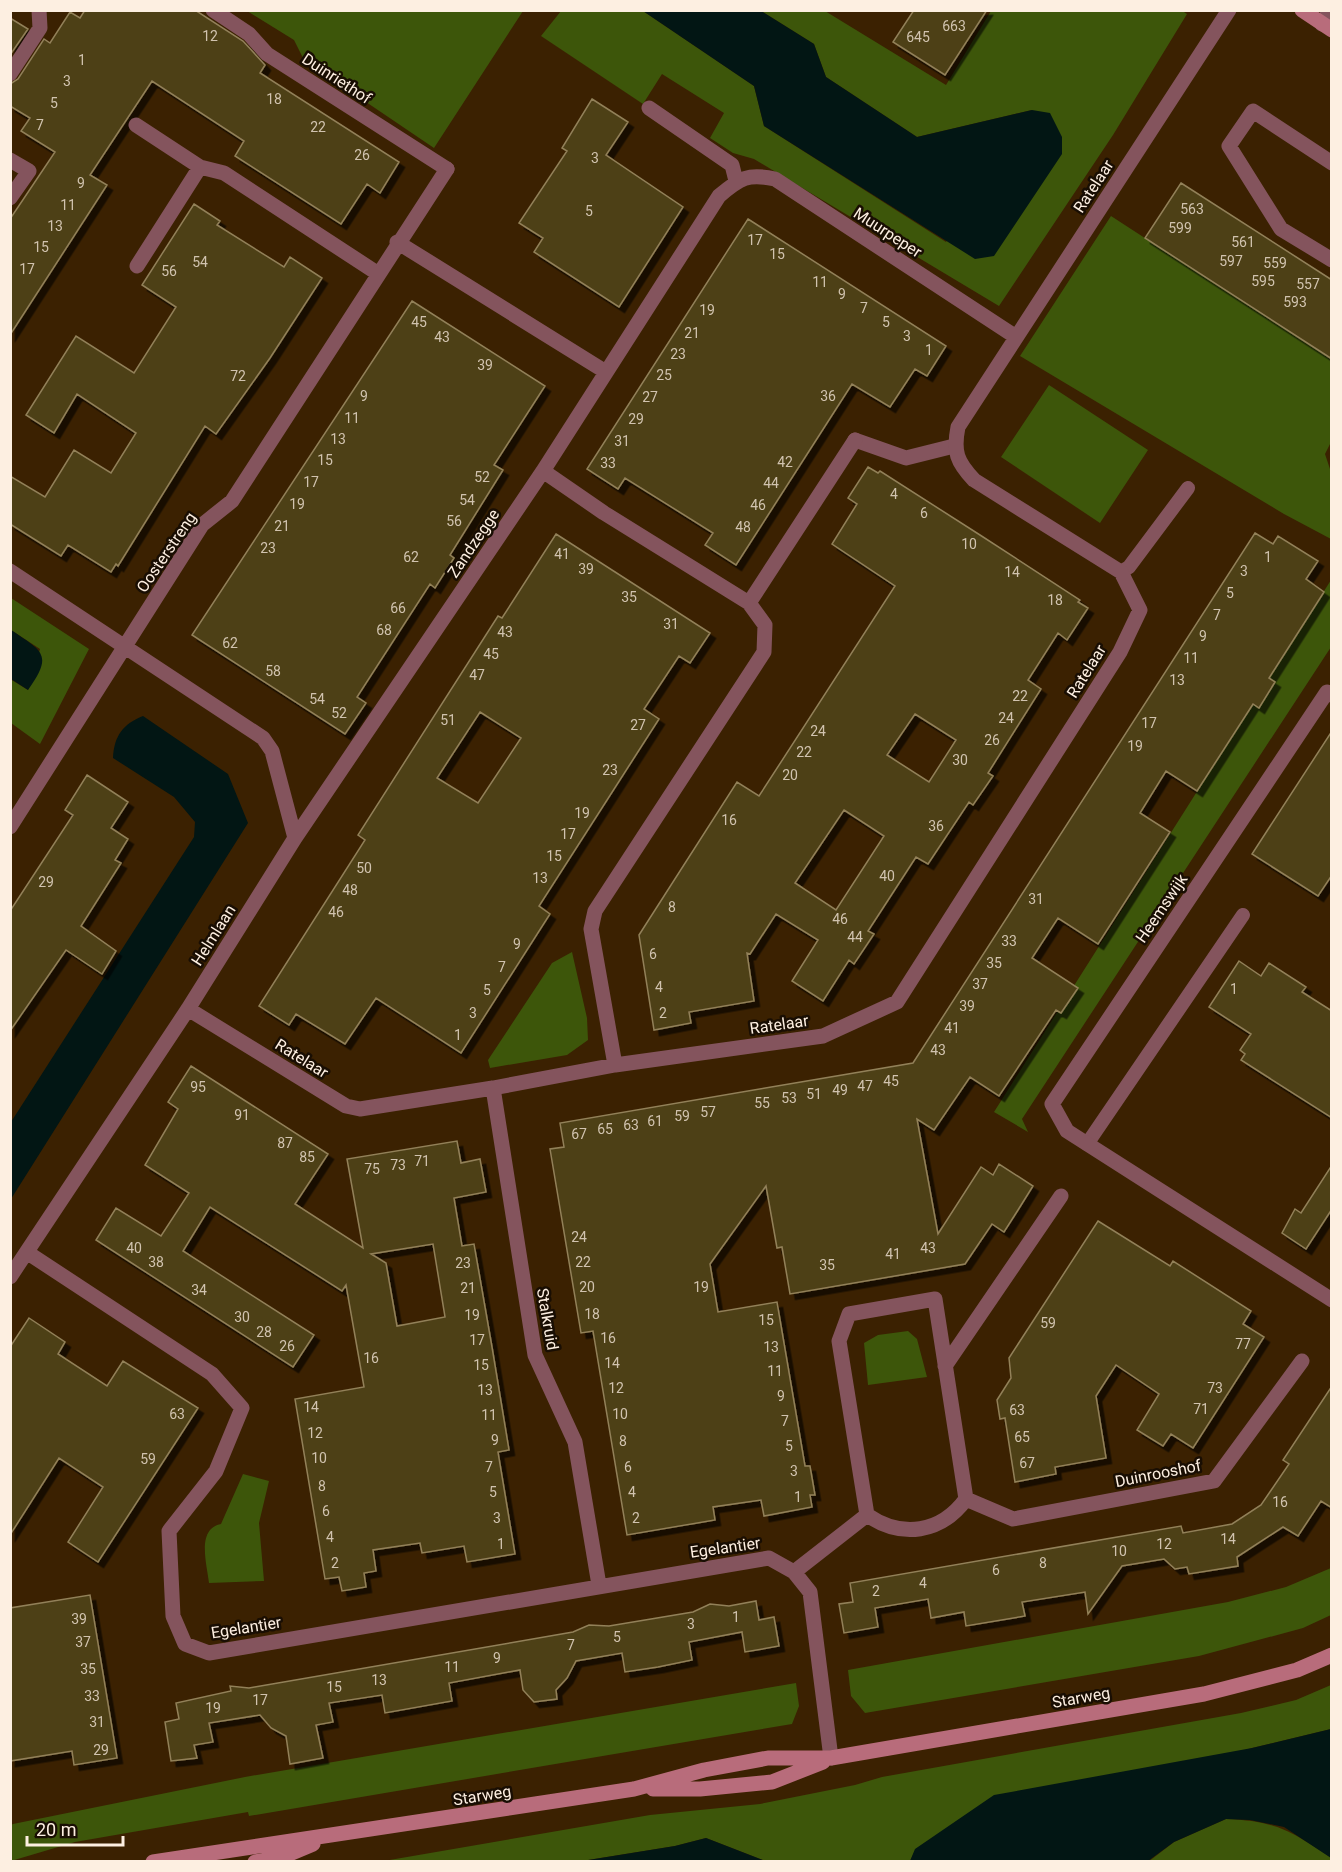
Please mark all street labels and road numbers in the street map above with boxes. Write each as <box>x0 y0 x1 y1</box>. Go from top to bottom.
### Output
street label: Duinriethof <box>299 49 375 108</box>
street label: Ratelaar <box>1069 156 1118 216</box>
street label: Muurpeper <box>850 203 926 262</box>
street label: Zandzegge <box>443 505 503 581</box>
street label: Oosterstreng <box>133 509 200 596</box>
street label: Ratelaar <box>1063 641 1110 701</box>
street label: Heemswijk <box>1132 870 1192 946</box>
street label: Helmlaan <box>187 901 239 969</box>
street label: Ratelaar <box>749 1011 810 1038</box>
street label: Ratelaar <box>272 1035 332 1082</box>
street label: Stalkruid <box>533 1287 562 1352</box>
street label: Duinrooshof <box>1113 1456 1203 1491</box>
street label: Egelantier <box>689 1533 762 1562</box>
street label: Egelantier <box>210 1612 283 1642</box>
street label: Starweg <box>1051 1683 1112 1712</box>
street label: Starweg <box>452 1782 512 1809</box>

